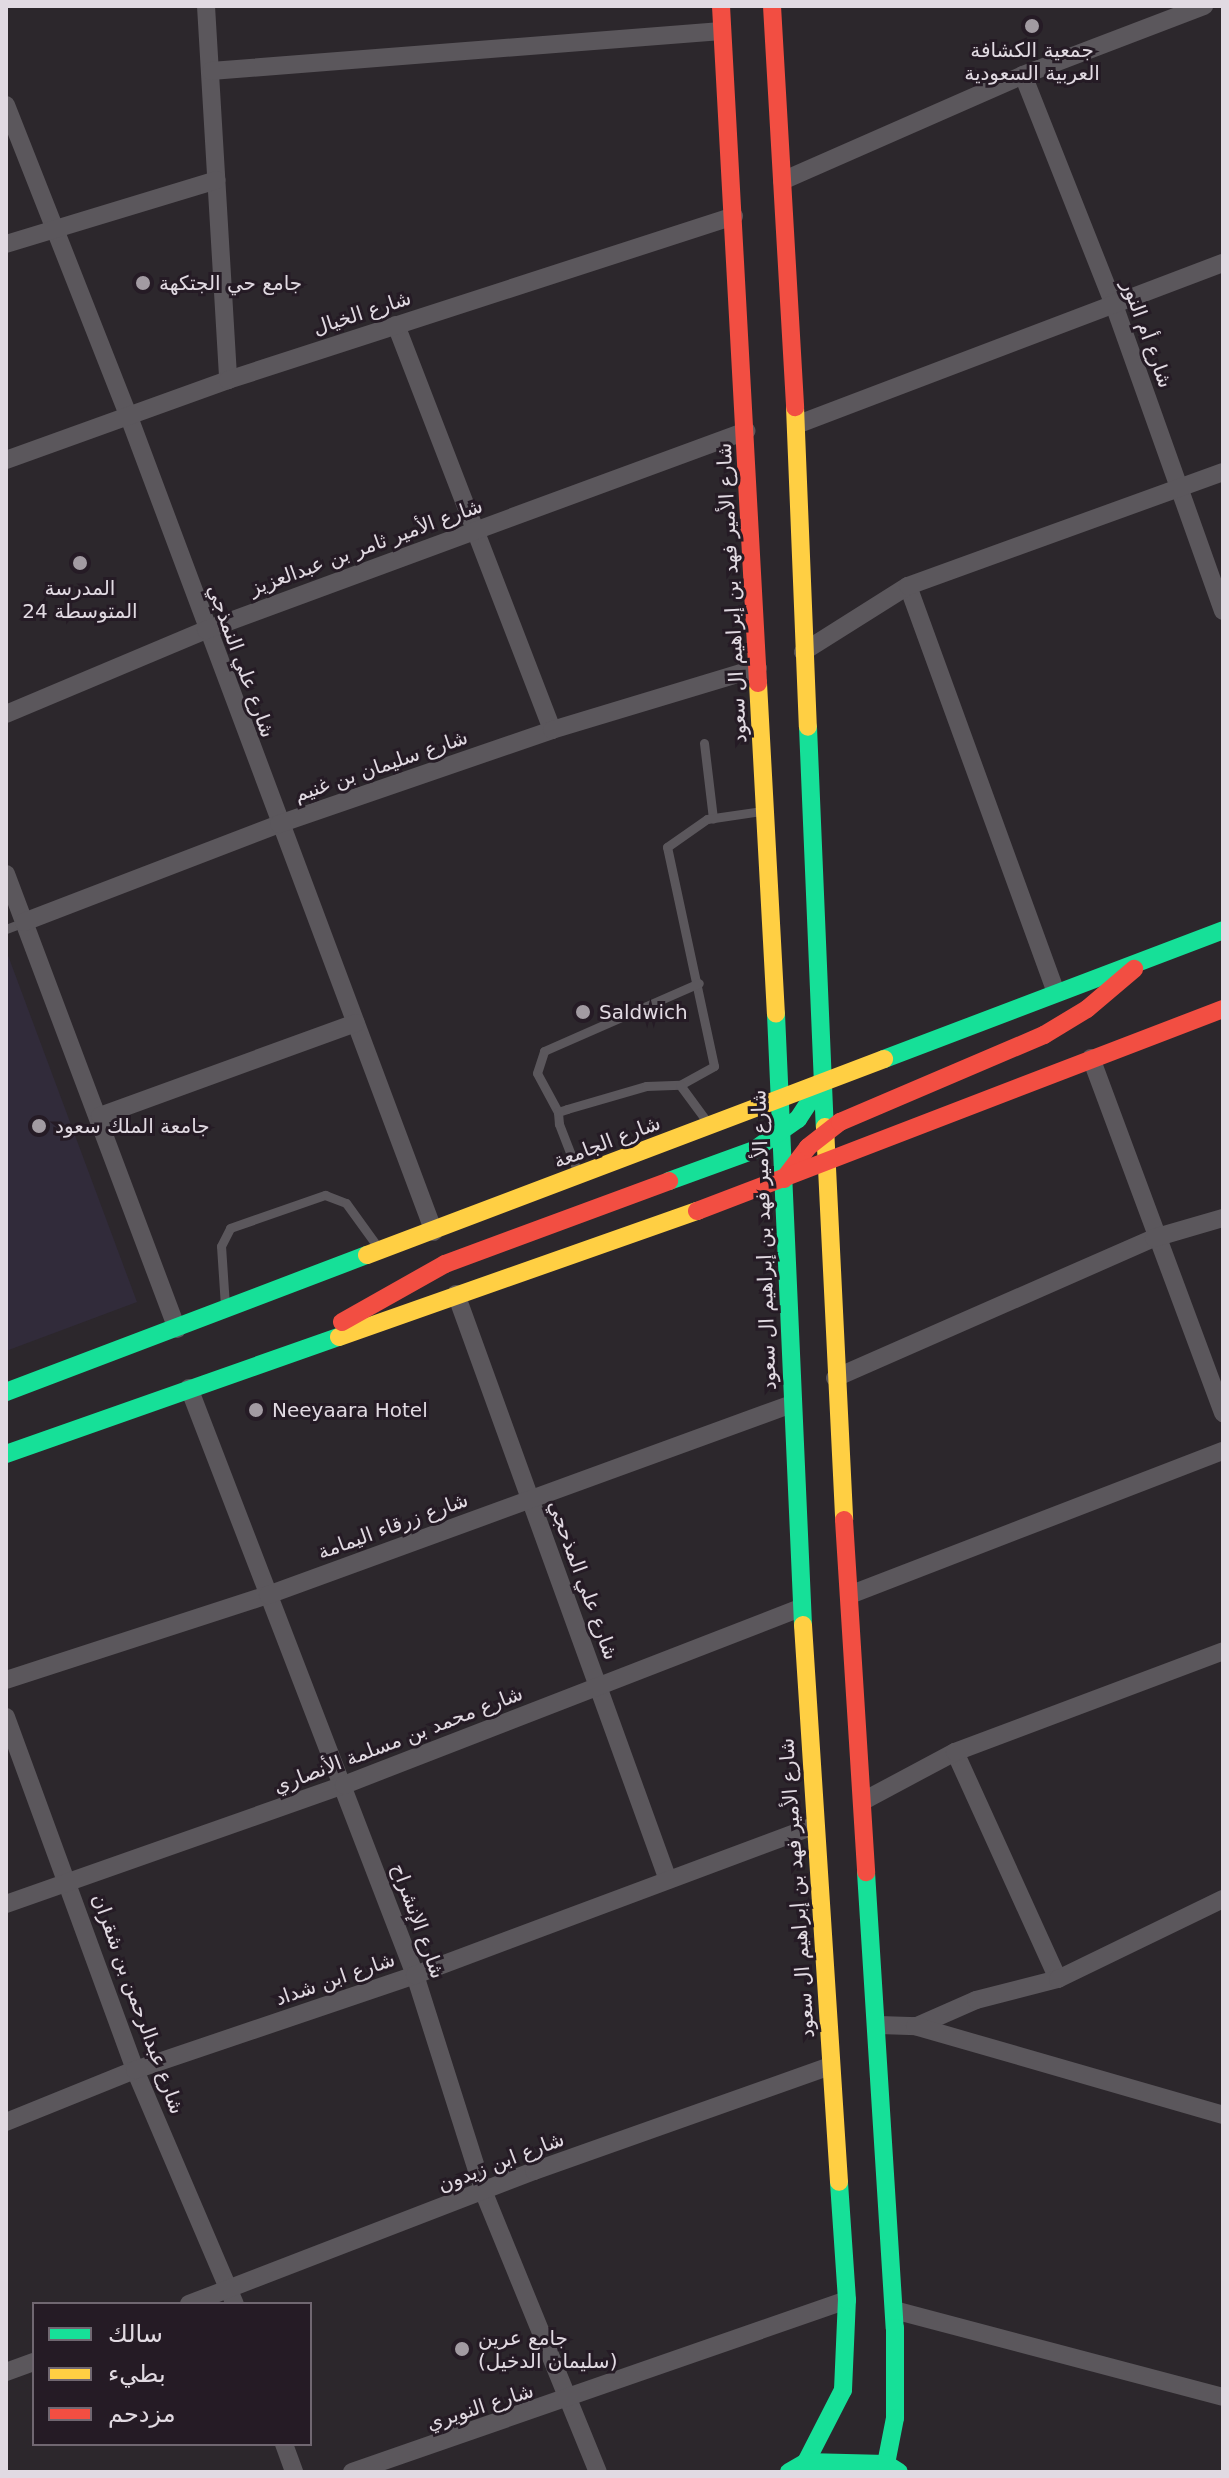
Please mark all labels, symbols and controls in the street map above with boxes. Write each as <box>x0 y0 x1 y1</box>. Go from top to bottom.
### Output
marker: جمعية الكشافة العربية السعودية <box>1023 17 1041 35</box>
place label: جمعية الكشافة العربية السعودية <box>964 38 1100 85</box>
place label: جامع حي الجتكهة <box>159 271 302 295</box>
marker: جامع حي الجتكهة <box>134 274 152 292</box>
street label: شارع أم النور <box>1116 277 1178 391</box>
street label: شارع الخيال <box>310 286 414 340</box>
street label: شارع الأمير فهد بن إبراهيم ال سعود <box>712 442 752 744</box>
street label: شارع الأمير ثامر بن عبدالعزيز <box>246 494 486 600</box>
marker: المدرسة المتوسطة 24 <box>71 554 89 572</box>
place label: المدرسة المتوسطة 24 <box>22 576 138 623</box>
street label: شارع علي النمذجي <box>202 581 280 741</box>
street label: شارع سليمان بن غنيم <box>291 725 471 807</box>
place label: Saldwich <box>599 1000 688 1024</box>
marker: Saldwich <box>574 1003 592 1021</box>
street label: شارع الأمير فهد بن إبراهيم ال سعود <box>747 1089 781 1391</box>
street label: شارع الجامعة <box>550 1111 664 1173</box>
place label: جامعة الملك سعود <box>55 1114 210 1138</box>
marker: جامعة الملك سعود <box>30 1117 48 1135</box>
place label: Neeyaara Hotel <box>272 1398 428 1422</box>
marker: Neeyaara Hotel <box>247 1401 265 1419</box>
street label: شارع زرقاء اليمامة <box>315 1488 471 1564</box>
street label: شارع علي المذحجي <box>543 1497 623 1663</box>
street label: شارع محمد بن مسلمة الأنصاري <box>270 1681 526 1799</box>
street label: شارع الأمير فهد بن إبراهيم ال سعود <box>775 1737 819 2039</box>
street label: شارع الإنشراح <box>386 1860 450 1982</box>
street label: شارع عبدالرحمن بن شقران <box>87 1891 189 2117</box>
street label: شارع ابن شداد <box>272 1947 398 2011</box>
street label: شارع ابن زيدون <box>434 2127 568 2197</box>
legend <box>32 2302 312 2446</box>
text: سالك <box>108 2320 163 2348</box>
place label: جامع عرين (سليمان الدخيل) <box>478 2326 617 2373</box>
marker: جامع عرين (سليمان الدخيل) <box>453 2340 471 2358</box>
text: بطيء <box>108 2360 166 2388</box>
street label: شارع النويري <box>423 2378 537 2436</box>
text: مزدحم <box>108 2400 176 2428</box>

